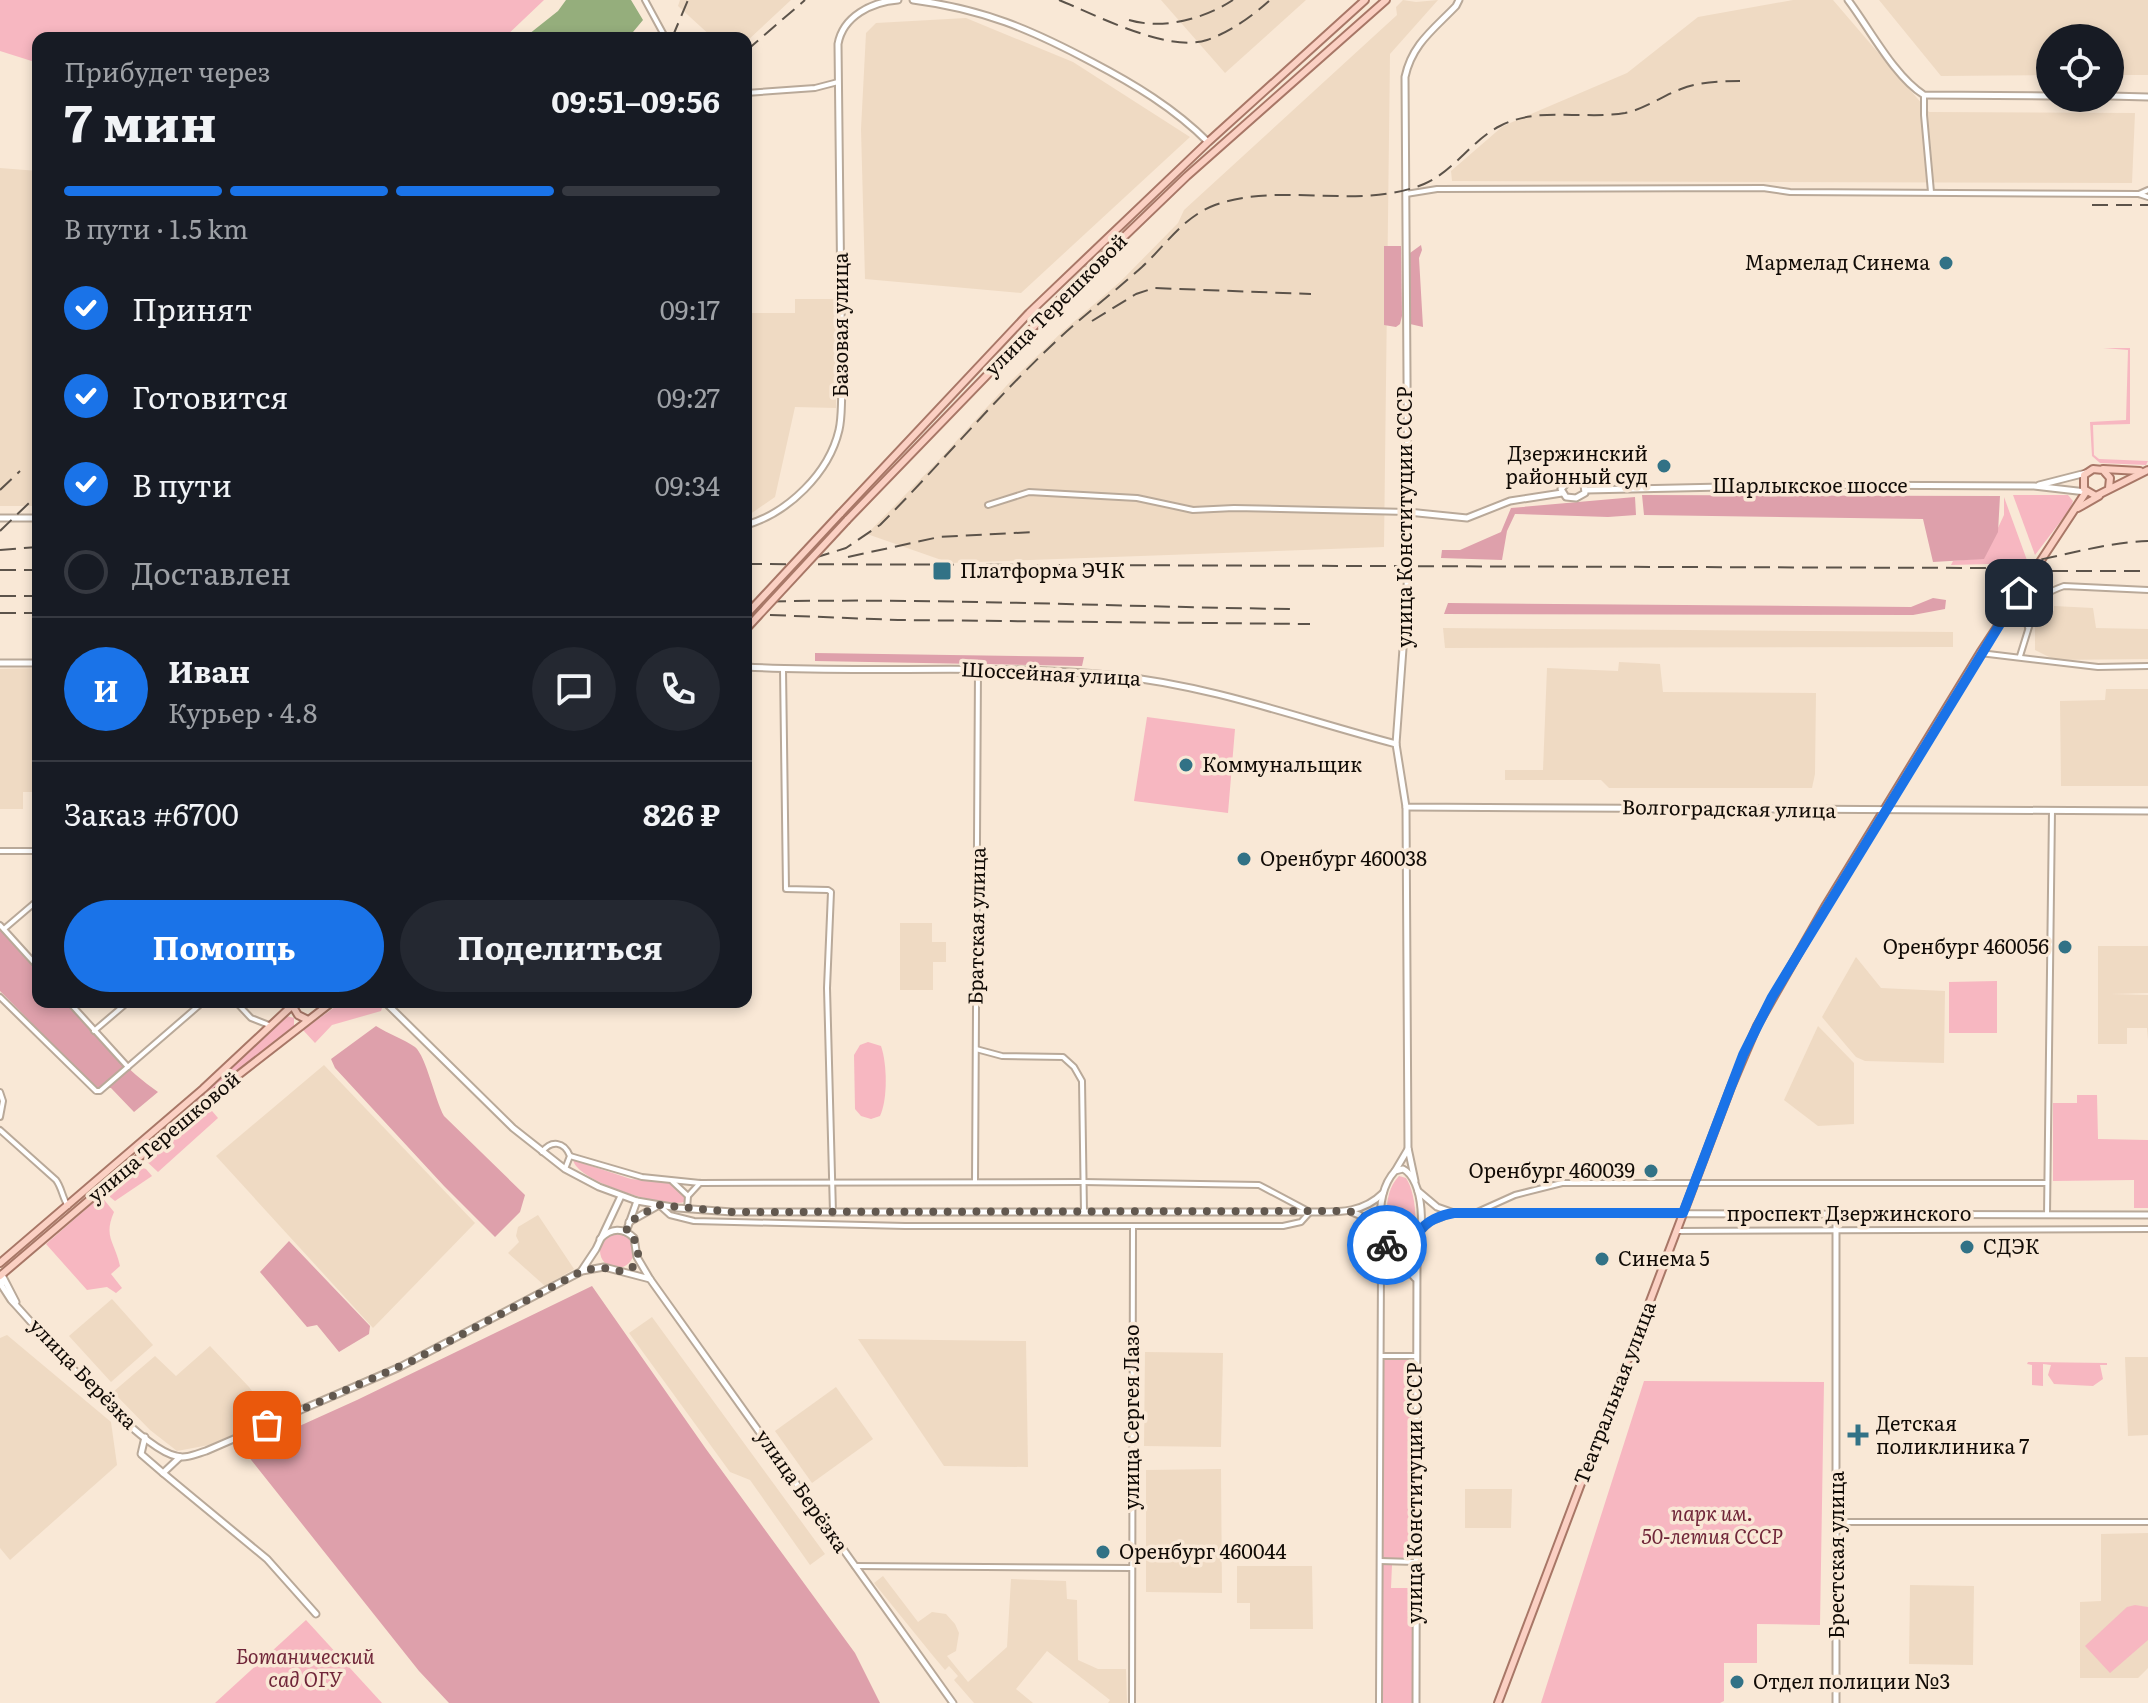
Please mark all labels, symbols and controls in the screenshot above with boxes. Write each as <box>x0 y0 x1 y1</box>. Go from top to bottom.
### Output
map controls <box>2036 24 2124 112</box>
button: locate <box>2036 24 2124 112</box>
text: Прибудет через <box>64 51 270 90</box>
text: 09:51–09:56 <box>551 78 720 122</box>
text: 7 мин <box>64 81 217 158</box>
text: В пути · 1.5 km <box>64 208 248 247</box>
street label: улица Терешковой <box>976 225 1133 382</box>
place label: Мармелад Синема <box>1745 246 1930 276</box>
street label: Базовая улица <box>824 252 854 398</box>
marker: Мармелад Синема <box>1937 254 1955 272</box>
icon: check <box>64 286 108 330</box>
text: Принят <box>132 286 252 330</box>
text: 09:17 <box>660 289 720 328</box>
icon: check <box>64 374 108 418</box>
text: Готовится <box>132 374 288 418</box>
text: 09:27 <box>657 377 720 416</box>
street label: улица Конституции СССР <box>1388 386 1418 648</box>
place label: Дзержинский районный суд <box>1506 437 1648 490</box>
marker: Дзержинский районный суд <box>1655 457 1673 475</box>
icon: check <box>64 462 108 506</box>
text: В пути <box>132 462 232 506</box>
text: 09:34 <box>655 465 720 504</box>
street label: Шарлыкское шоссе <box>1712 469 1908 499</box>
text: Доставлен <box>132 550 291 594</box>
place label: Платформа ЭЧК <box>960 554 1125 584</box>
pin <box>1985 559 2053 627</box>
marker: Платформа ЭЧК <box>931 560 953 582</box>
icon: home <box>1997 571 2041 615</box>
button: chat <box>532 647 616 731</box>
button: phone <box>636 647 720 731</box>
text: Иван <box>168 648 250 692</box>
street label: Шоссейная улица <box>960 652 1142 692</box>
text: И <box>93 667 119 711</box>
text: Курьер · 4.8 <box>168 692 317 731</box>
place label: Коммунальщик <box>1202 748 1362 778</box>
marker: Коммунальщик <box>1177 756 1195 774</box>
street label: Волгоградская улица <box>1622 790 1837 824</box>
text: Заказ #6700 <box>64 791 239 835</box>
text: 826 ₽ <box>643 791 720 835</box>
place label: Оренбург 460038 <box>1260 842 1427 872</box>
street label: Братская улица <box>959 847 991 1005</box>
marker: Оренбург 460038 <box>1235 850 1253 868</box>
button: Помощь <box>64 900 384 992</box>
button: Поделиться <box>400 900 720 992</box>
place label: Оренбург 460056 <box>1883 930 2049 960</box>
marker: Оренбург 460056 <box>2056 938 2074 956</box>
street label: улица Терешковой <box>80 1063 246 1208</box>
place label: Оренбург 460039 <box>1469 1154 1635 1184</box>
marker: Оренбург 460039 <box>1642 1162 1660 1180</box>
street label: проспект Дзержинского <box>1727 1197 1971 1227</box>
courier <box>1347 1205 1427 1285</box>
icon: bike <box>1365 1223 1409 1267</box>
place label: СДЭК <box>1983 1230 2040 1260</box>
marker: СДЭК <box>1958 1238 1976 1256</box>
place label: Синема 5 <box>1618 1242 1710 1272</box>
marker: Синема 5 <box>1593 1250 1611 1268</box>
street label: Театральная улица <box>1564 1296 1662 1488</box>
street label: улица Берёзка <box>23 1310 146 1435</box>
street label: улица Сергея Лазо <box>1115 1324 1145 1510</box>
street label: улица Конституции СССР <box>1398 1362 1428 1624</box>
pin <box>233 1391 301 1459</box>
icon: bag <box>245 1403 289 1447</box>
place label: Детская поликлиника 7 <box>1876 1407 2029 1460</box>
street label: улица Берёзка <box>750 1422 858 1558</box>
marker: Детская поликлиника 7 <box>1847 1424 1869 1446</box>
street label: Брестская улица <box>1820 1471 1850 1639</box>
park label: парк им. 50-летия СССР <box>1641 1497 1783 1550</box>
place label: Оренбург 460044 <box>1119 1535 1287 1565</box>
marker: Оренбург 460044 <box>1094 1543 1112 1561</box>
park label: Ботанический сад ОГУ <box>235 1640 375 1693</box>
place label: Отдел полиции №3 <box>1753 1665 1950 1695</box>
marker: Отдел полиции №3 <box>1728 1673 1746 1691</box>

